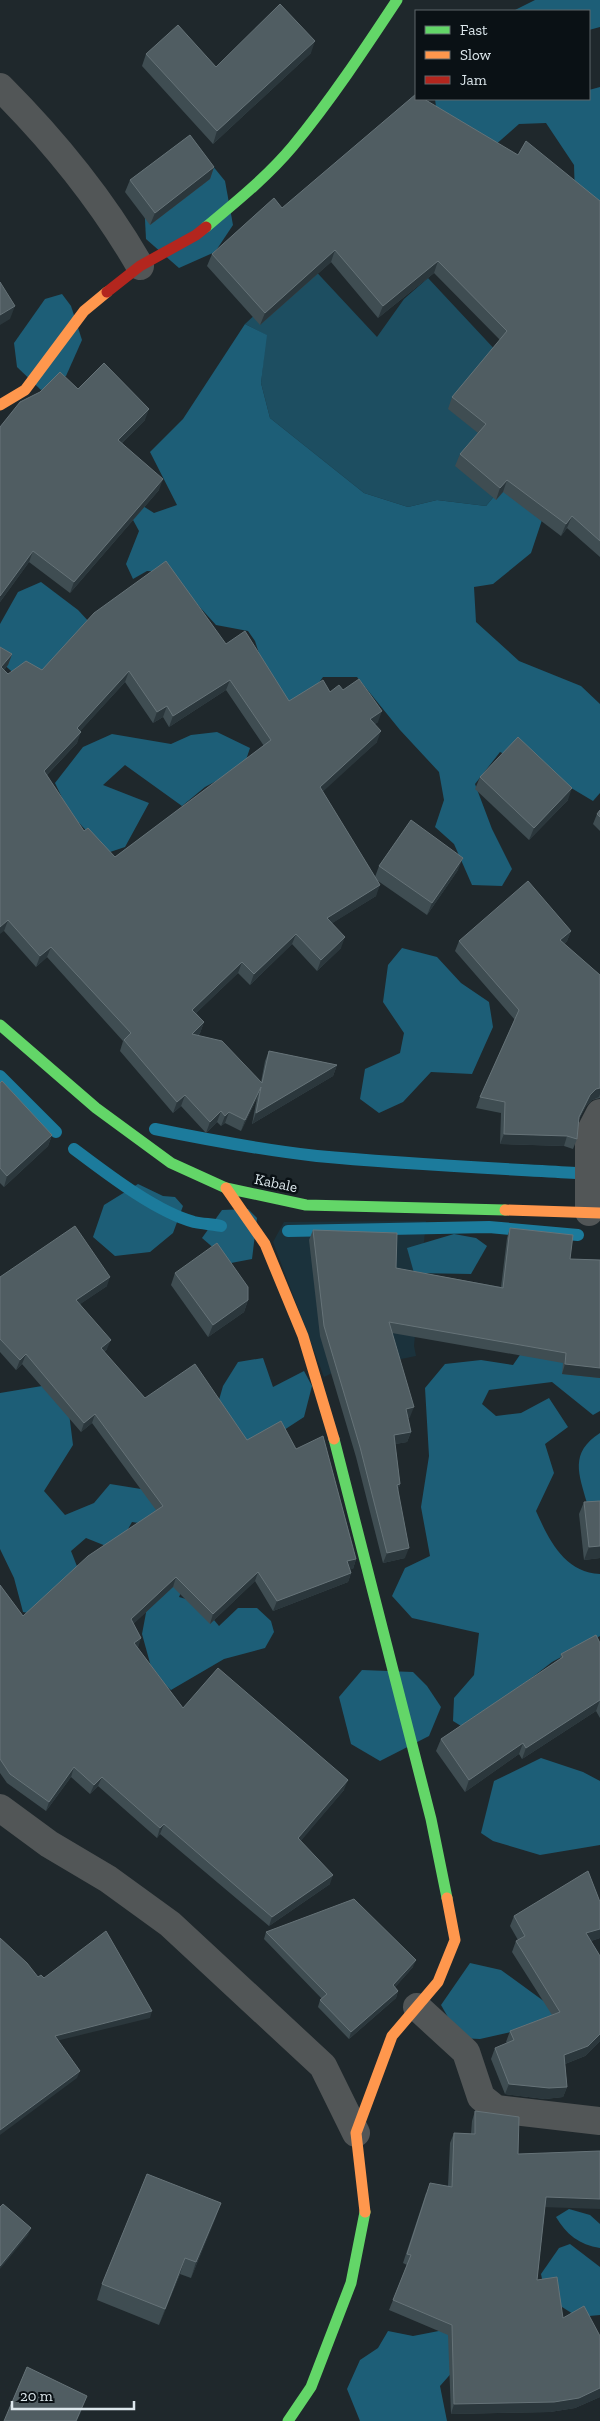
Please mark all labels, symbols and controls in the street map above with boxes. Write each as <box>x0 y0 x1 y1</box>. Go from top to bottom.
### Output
legend <box>415 10 590 100</box>
text: Fast <box>460 21 488 39</box>
text: Slow <box>460 46 492 64</box>
text: Jam <box>460 71 487 89</box>
street label: Kabale <box>253 1170 299 1196</box>
scale bar <box>12 2378 135 2410</box>
text: 20 m <box>20 2387 53 2405</box>

